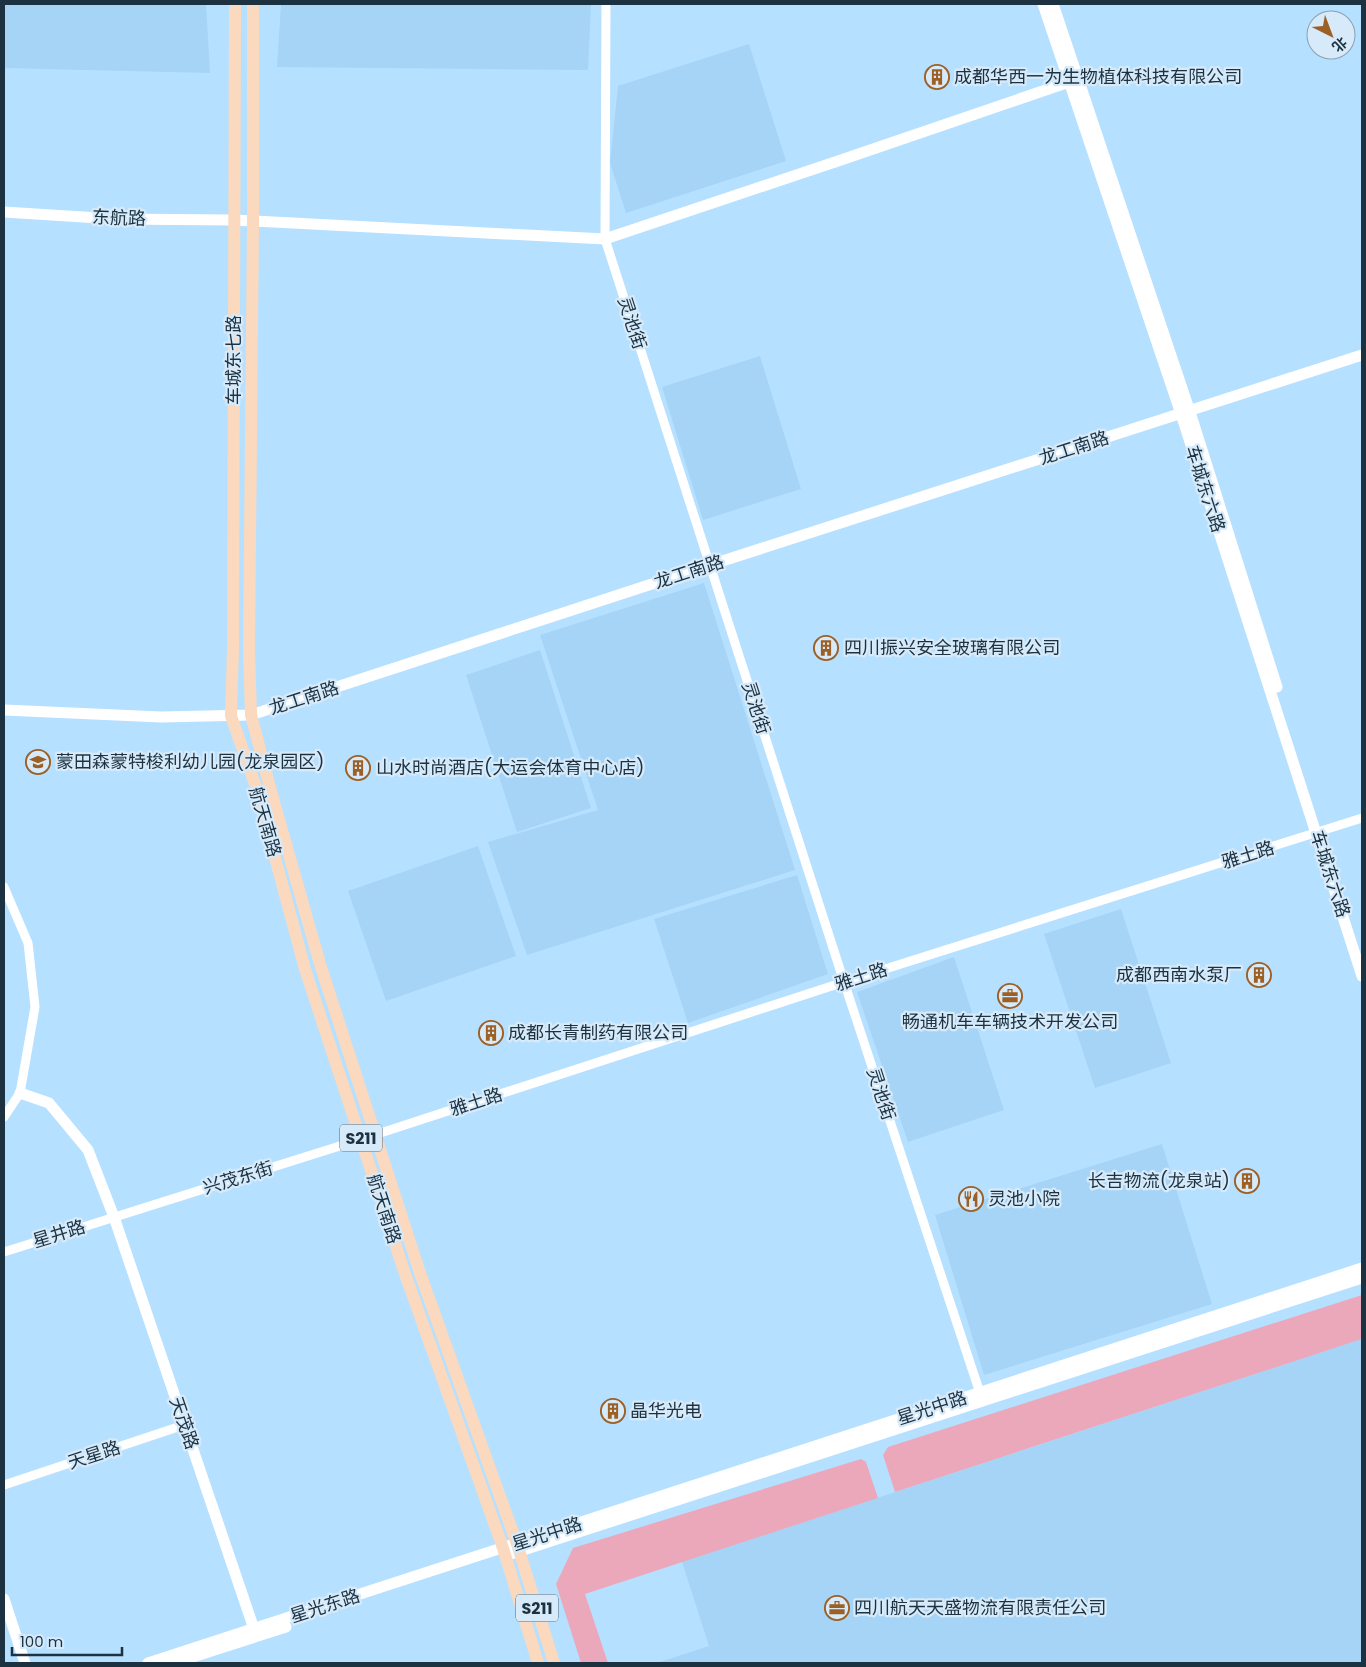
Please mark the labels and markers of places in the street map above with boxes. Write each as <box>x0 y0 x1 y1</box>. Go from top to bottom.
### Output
building icon: 成都华西一为生物植体科技有限公司 <box>924 64 950 90</box>
place label: 成都华西一为生物植体科技有限公司 <box>954 64 1242 89</box>
building icon: 四川振兴安全玻璃有限公司 <box>813 635 839 661</box>
place label: 四川振兴安全玻璃有限公司 <box>844 635 1060 660</box>
school or university icon: 蒙田森蒙特梭利幼儿园(龙泉园区) <box>25 749 51 775</box>
place label: 蒙田森蒙特梭利幼儿园(龙泉园区) <box>56 749 324 774</box>
building icon: 山水时尚酒店(大运会体育中心店) <box>345 755 371 781</box>
place label: 山水时尚酒店(大运会体育中心店) <box>376 755 644 780</box>
place label: 成都西南水泵厂 <box>1116 962 1242 987</box>
building icon: 成都西南水泵厂 <box>1246 962 1272 988</box>
office icon: 畅通机车车辆技术开发公司 <box>997 983 1023 1009</box>
place label: 畅通机车车辆技术开发公司 <box>902 1009 1118 1034</box>
building icon: 成都长青制药有限公司 <box>478 1020 504 1046</box>
place label: 成都长青制药有限公司 <box>508 1020 688 1045</box>
place label: 长吉物流(龙泉站) <box>1088 1168 1230 1193</box>
building icon: 长吉物流(龙泉站) <box>1234 1168 1260 1194</box>
restaurant icon: 灵池小院 <box>958 1186 984 1212</box>
place label: 灵池小院 <box>988 1186 1060 1211</box>
building icon: 晶华光电 <box>600 1398 626 1424</box>
place label: 晶华光电 <box>630 1398 702 1423</box>
office icon: 四川航天天盛物流有限责任公司 <box>824 1595 850 1621</box>
place label: 四川航天天盛物流有限责任公司 <box>854 1595 1106 1620</box>

